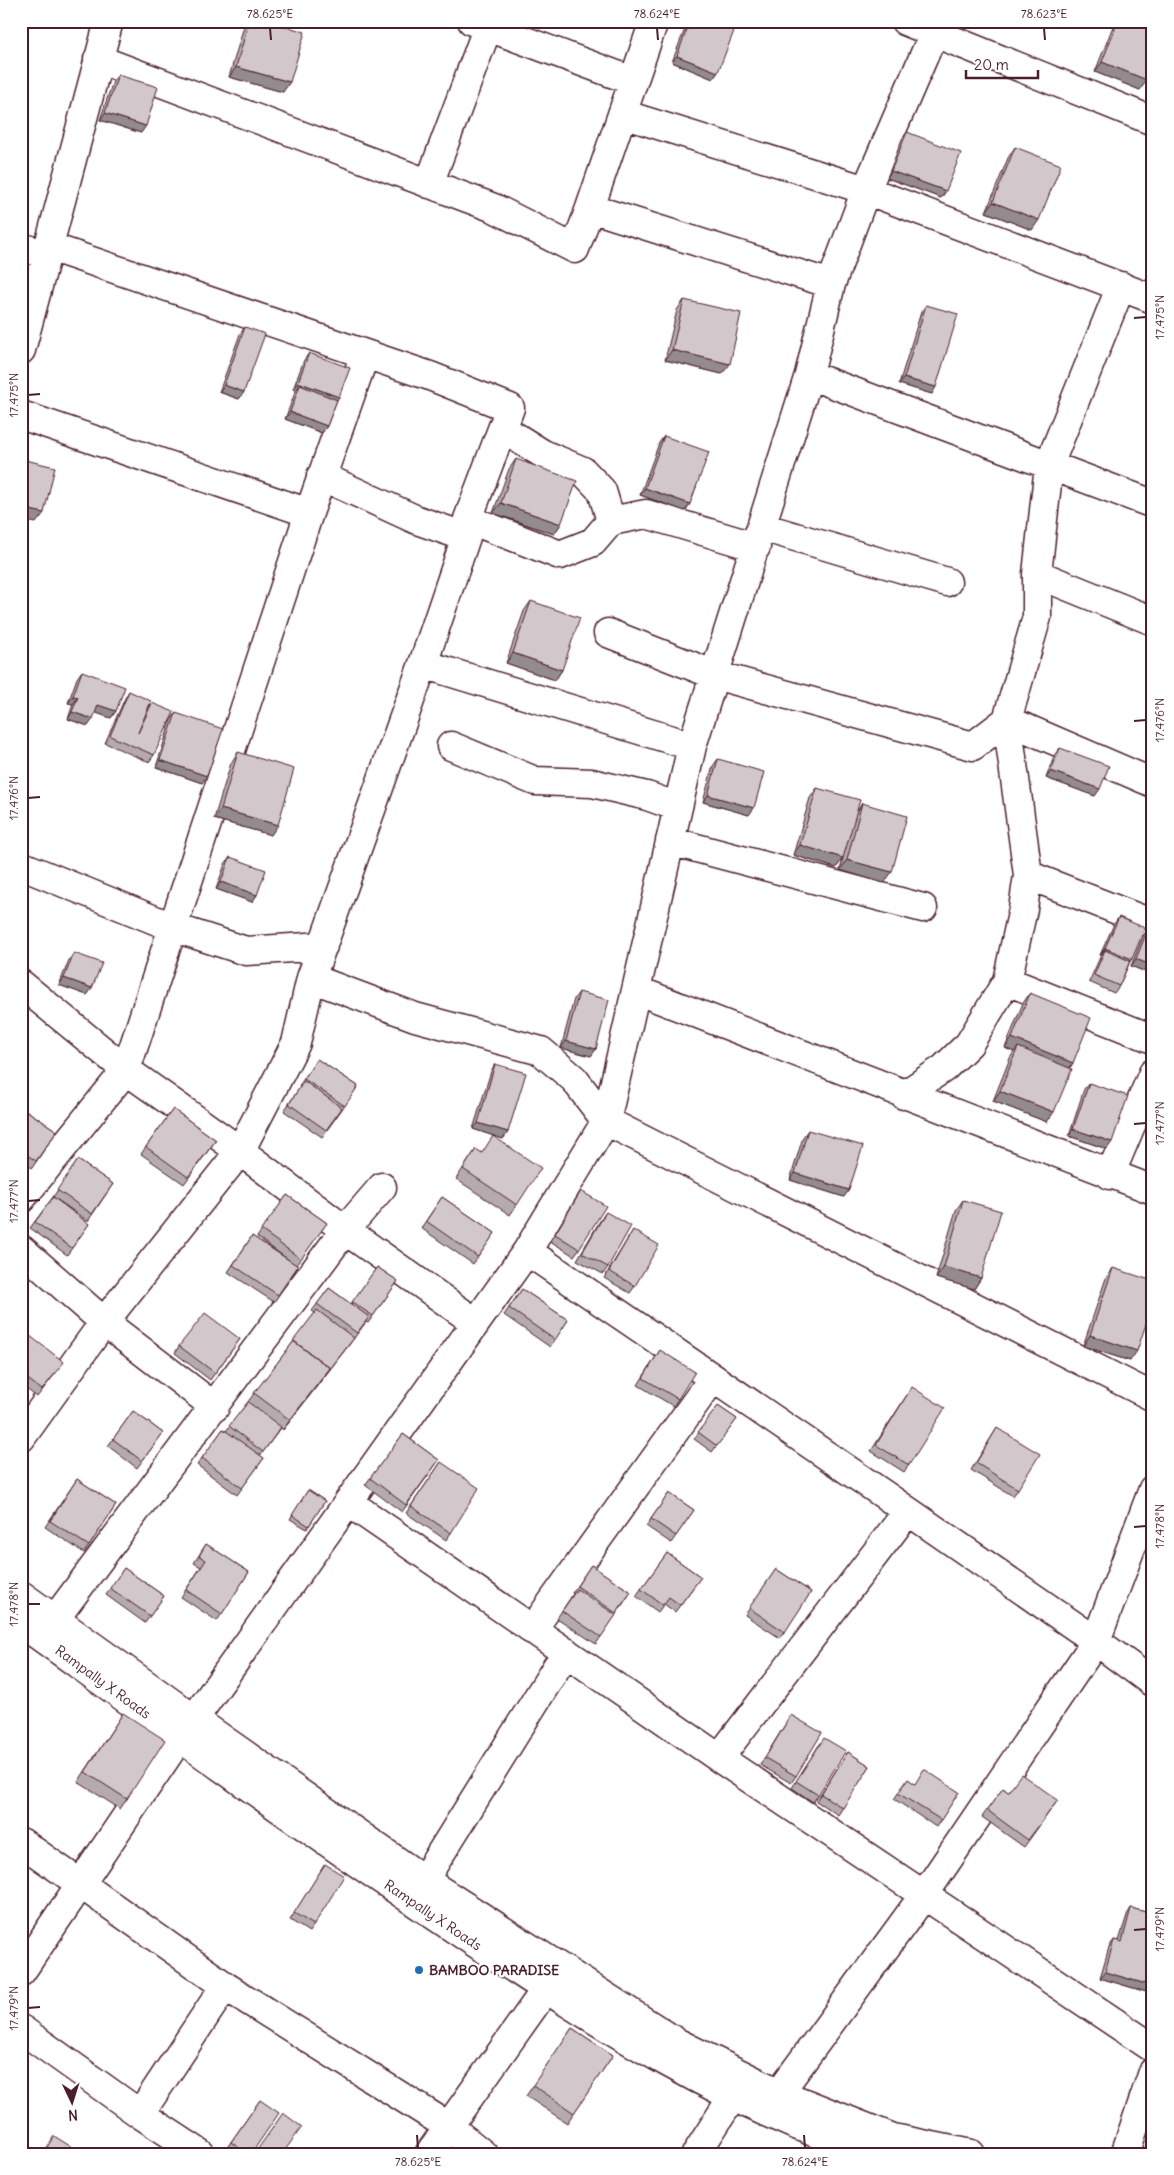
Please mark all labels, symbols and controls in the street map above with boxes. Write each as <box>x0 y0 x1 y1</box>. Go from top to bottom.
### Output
text: 78.625°E <box>247 6 293 21</box>
text: 78.624°E <box>634 6 680 21</box>
text: 78.623°E <box>1021 6 1067 21</box>
scale bar <box>966 48 1039 80</box>
text: 20 m <box>974 55 1009 74</box>
text: 17.475°N <box>1152 295 1167 339</box>
text: 17.475°N <box>6 373 21 417</box>
text: 17.476°N <box>1152 698 1167 742</box>
text: 17.476°N <box>6 776 21 820</box>
text: 17.477°N <box>1152 1101 1167 1145</box>
text: 17.477°N <box>6 1179 21 1223</box>
text: 17.478°N <box>1152 1504 1167 1548</box>
text: 17.478°N <box>6 1582 21 1626</box>
street label: Rampally X Roads <box>52 1641 154 1723</box>
street label: Rampally X Roads <box>381 1876 485 1954</box>
text: 17.479°N <box>1152 1907 1167 1951</box>
place label: BAMBOO PARADISE <box>429 1961 559 1979</box>
marker: BAMBOO PARADISE <box>413 1964 425 1976</box>
text: 17.479°N <box>6 1986 21 2030</box>
north arrow <box>48 2078 98 2128</box>
text: N <box>67 2106 78 2124</box>
text: 78.625°E <box>395 2154 441 2169</box>
text: 78.624°E <box>782 2154 828 2169</box>

